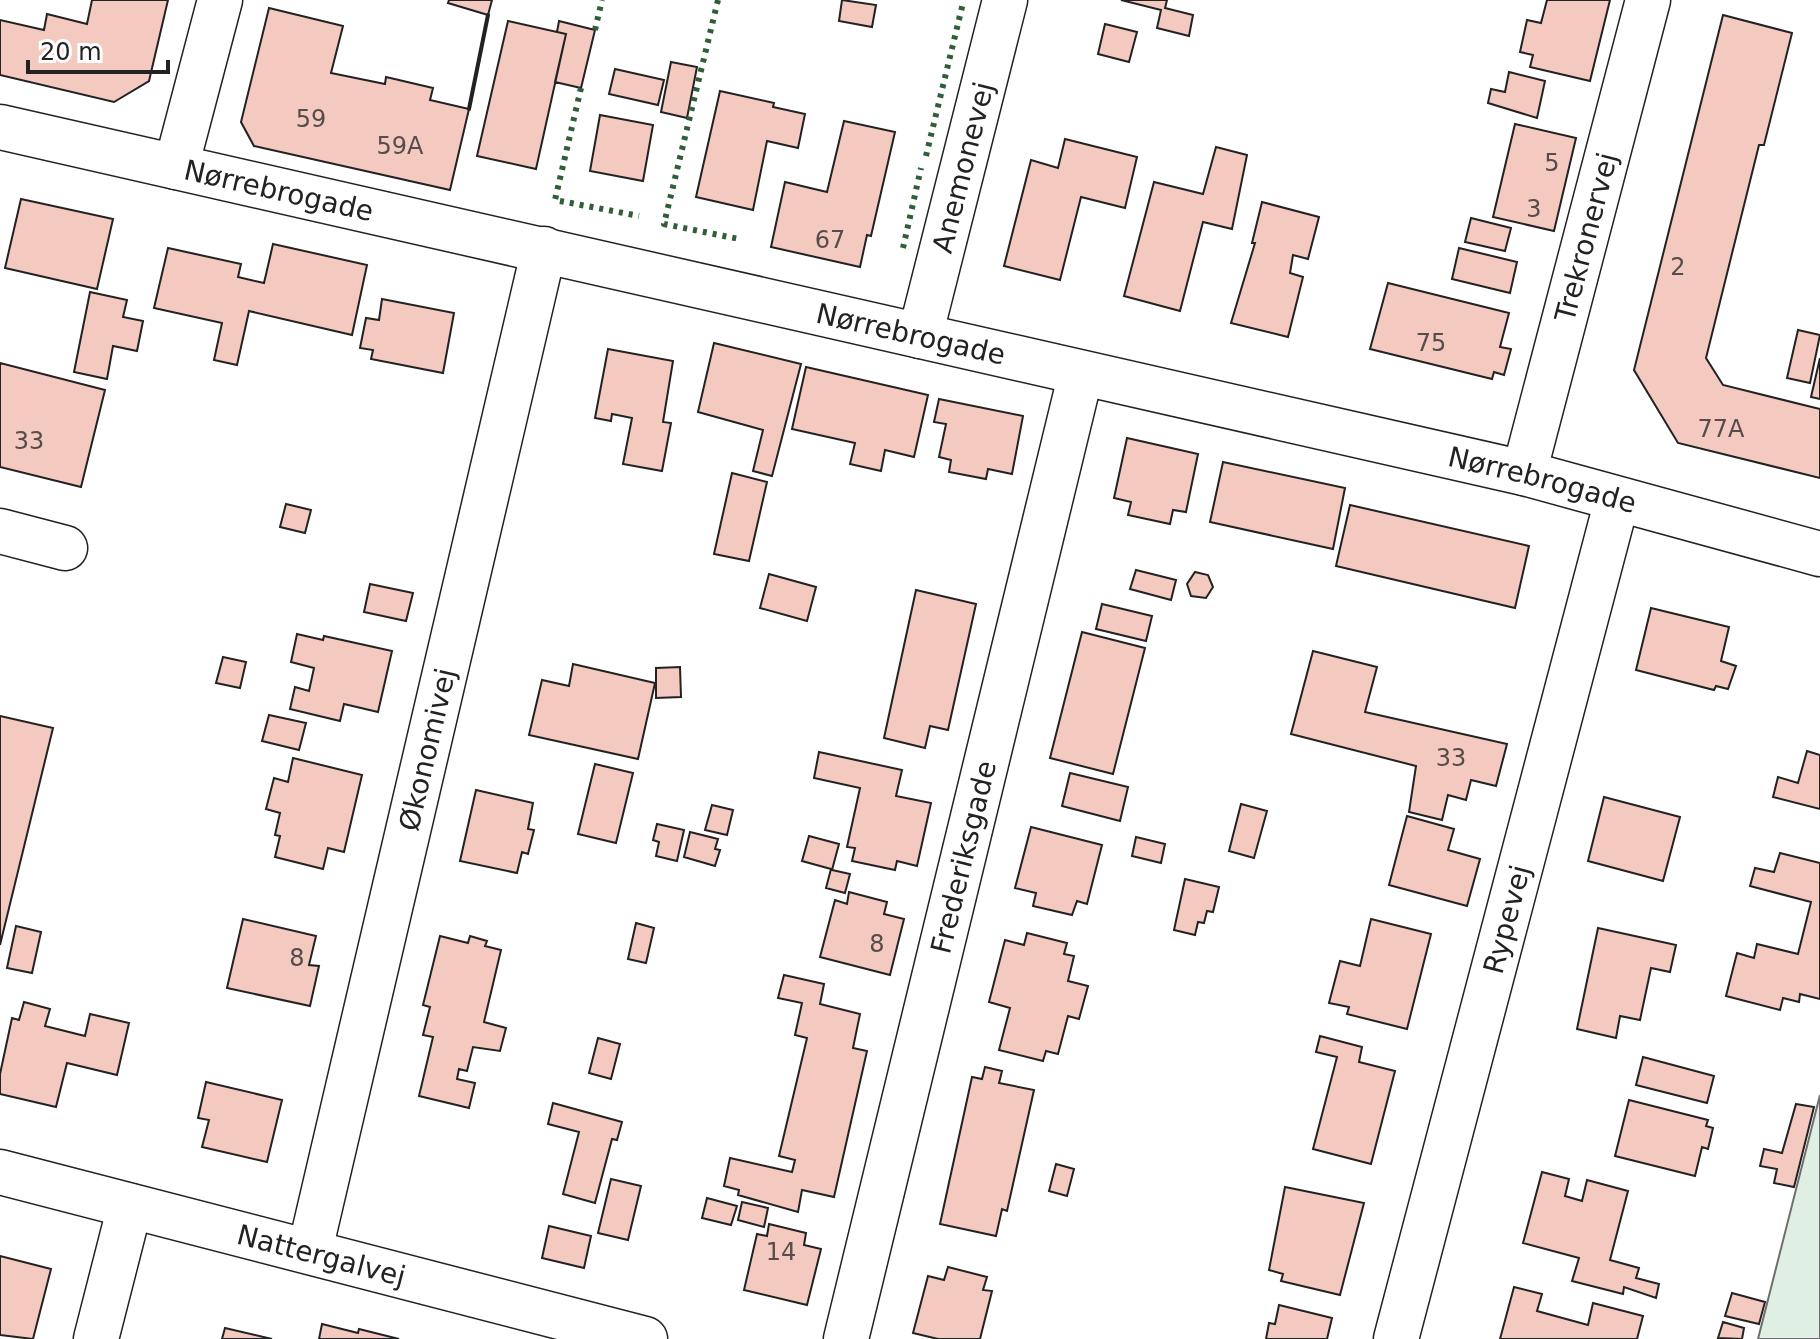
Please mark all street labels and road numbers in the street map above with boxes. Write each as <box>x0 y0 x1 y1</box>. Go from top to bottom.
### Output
street label: Anemonevej <box>926 78 1001 256</box>
street label: Trekronervej <box>1548 149 1624 326</box>
street label: Nørrebrogade <box>181 153 377 228</box>
street label: Nørrebrogade <box>813 297 1008 372</box>
street label: Nørrebrogade <box>1445 440 1640 520</box>
street label: Økonomivej <box>393 665 462 834</box>
street label: Frederiksgade <box>924 757 1003 957</box>
street label: Rypevej <box>1477 862 1537 977</box>
street label: Nattergalvej <box>234 1218 409 1293</box>

